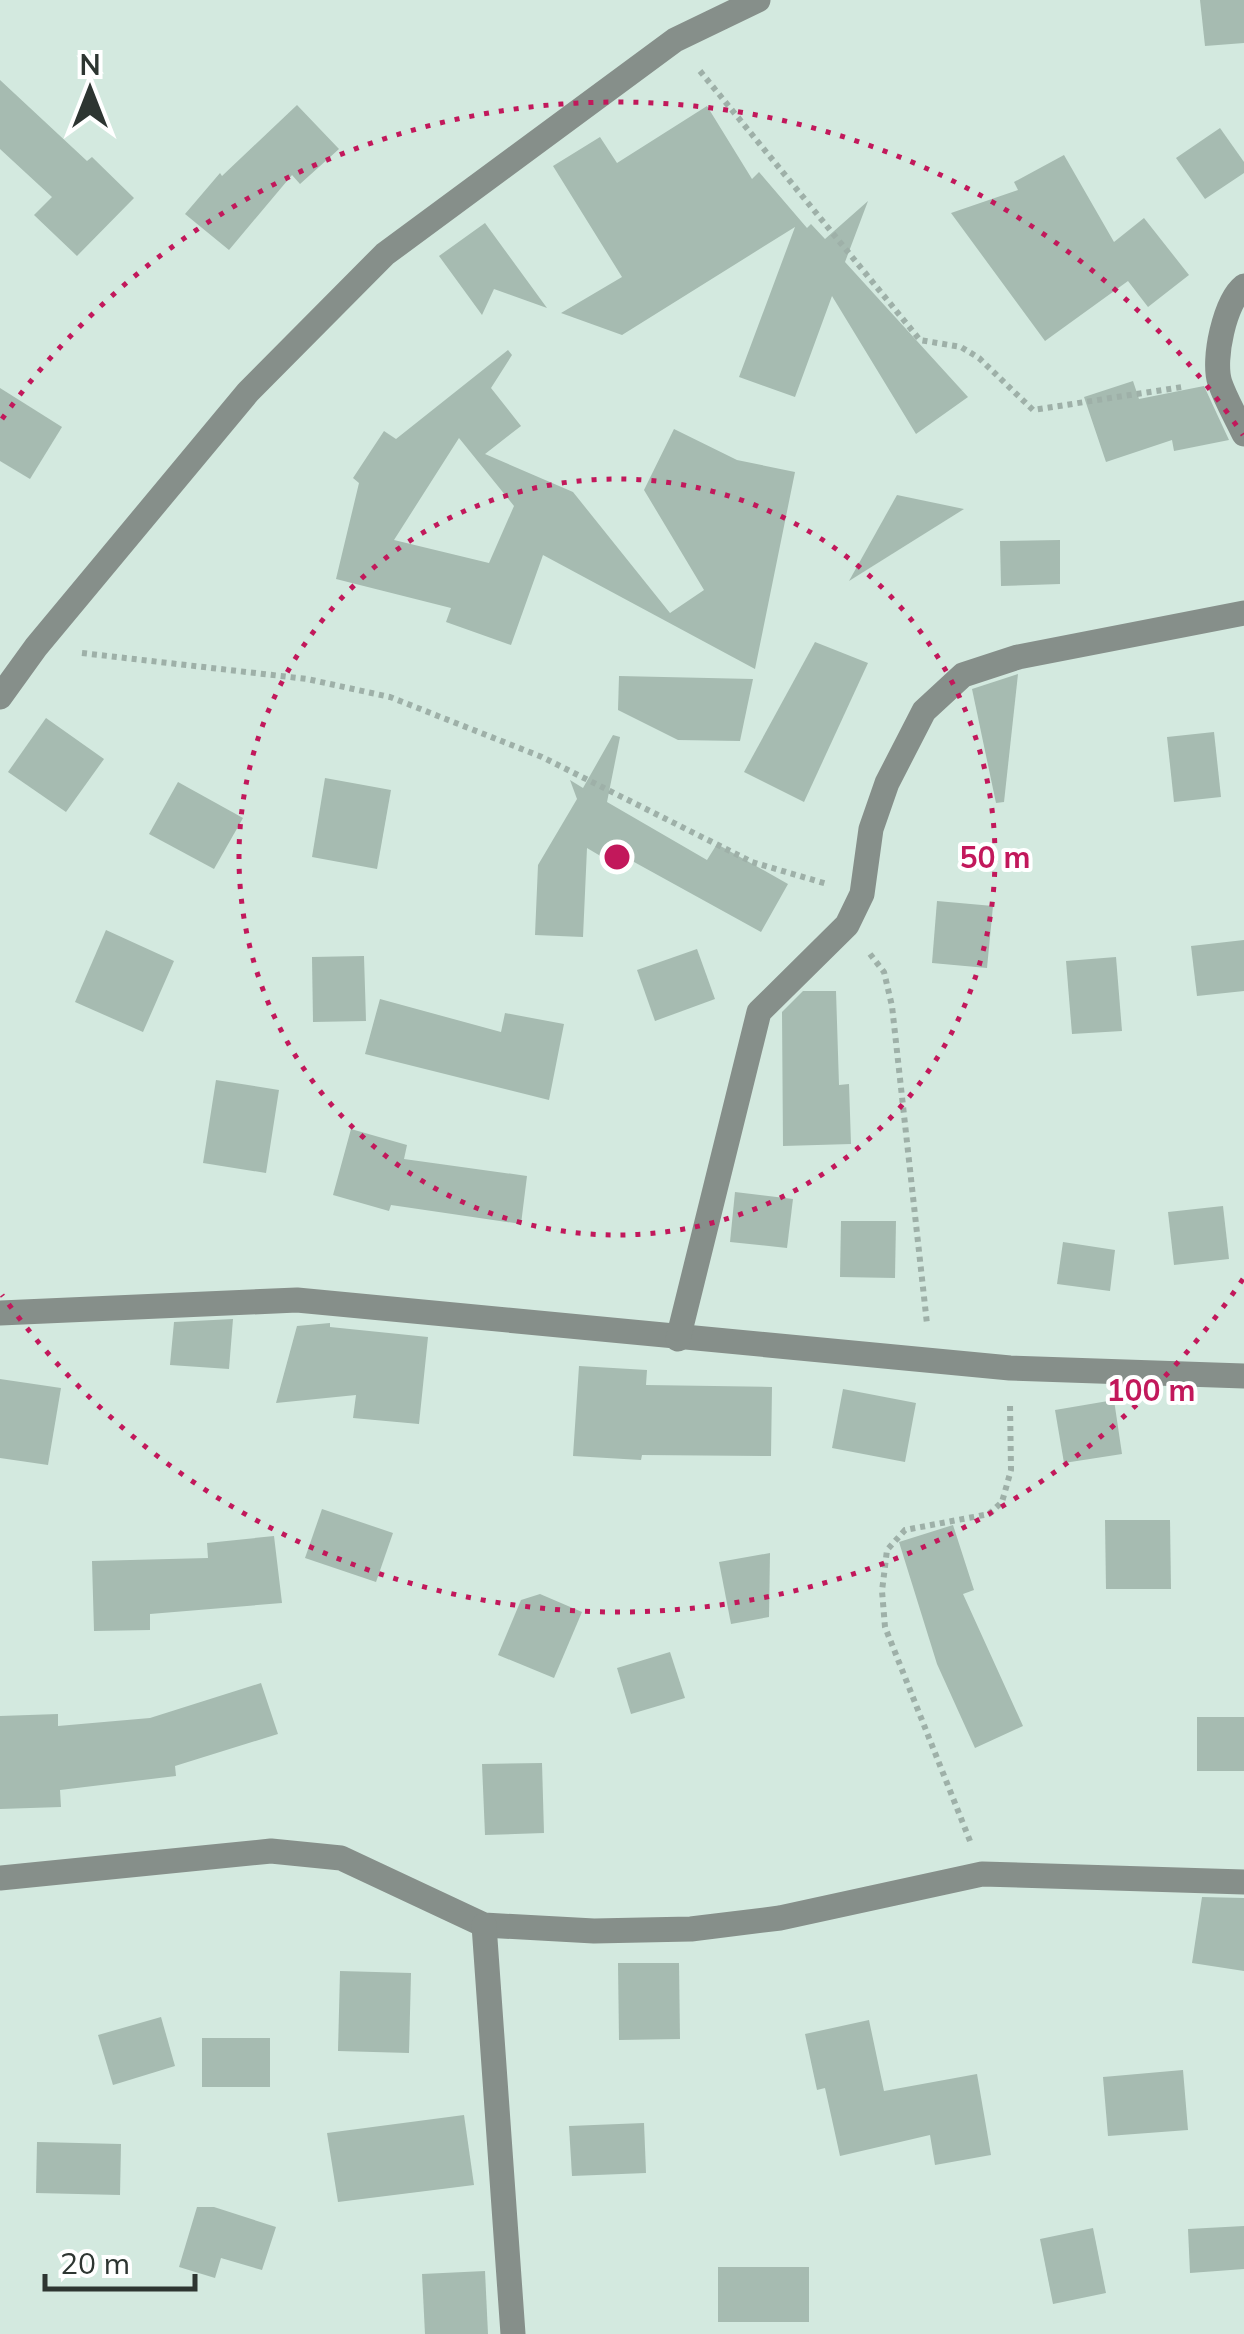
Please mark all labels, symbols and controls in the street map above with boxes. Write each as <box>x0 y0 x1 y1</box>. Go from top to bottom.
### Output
north arrow <box>40 40 140 140</box>
text: N <box>79 47 101 82</box>
text: 50 m <box>959 838 1031 876</box>
centre of rings <box>599 839 635 875</box>
text: 100 m <box>1106 1371 1196 1409</box>
scale bar <box>45 2229 195 2291</box>
text: 20 m <box>60 2244 130 2282</box>

